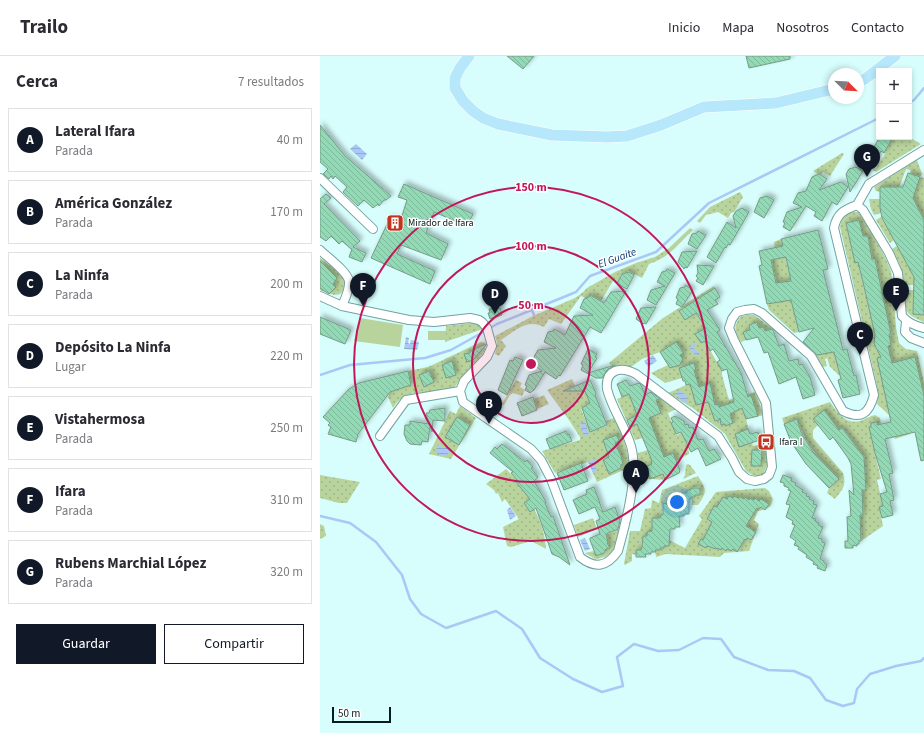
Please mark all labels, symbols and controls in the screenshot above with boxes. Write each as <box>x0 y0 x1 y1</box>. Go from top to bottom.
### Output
text: Trailo <box>20 14 68 41</box>
text: Inicio <box>668 18 700 38</box>
text: Mapa <box>722 18 754 38</box>
text: Nosotros <box>776 18 829 38</box>
text: Contacto <box>851 18 904 38</box>
north arrow <box>828 68 864 104</box>
map controls <box>876 68 912 140</box>
button: + <box>876 68 912 104</box>
text: Cerca <box>16 70 58 94</box>
text: 7 resultados <box>238 73 304 91</box>
button: − <box>876 104 912 140</box>
text: Lateral Ifara <box>55 121 135 142</box>
text: A <box>26 131 34 149</box>
text: 40 m <box>277 131 303 149</box>
text: Parada <box>55 142 93 160</box>
pin: G <box>854 144 880 177</box>
text: 150 m <box>515 179 547 196</box>
text: América González <box>55 193 172 214</box>
text: B <box>26 203 34 221</box>
text: 170 m <box>270 203 303 221</box>
building icon: Mirador de Ifara <box>385 213 405 233</box>
text: Parada <box>55 214 93 232</box>
place label: Mirador de Ifara <box>408 216 474 230</box>
text: 100 m <box>515 238 547 255</box>
water label: El Guaite <box>596 244 638 272</box>
text: La Ninfa <box>55 265 109 286</box>
pin: F <box>350 273 376 306</box>
text: C <box>26 275 34 293</box>
text: 200 m <box>270 275 303 293</box>
pin: E <box>883 278 909 311</box>
pin: D <box>482 281 508 314</box>
text: Parada <box>55 286 93 304</box>
text: 50 m <box>518 297 544 314</box>
pin: C <box>847 322 873 355</box>
text: Depósito La Ninfa <box>55 337 171 358</box>
text: D <box>26 347 34 365</box>
text: 220 m <box>270 347 303 365</box>
centre of rings <box>524 357 538 371</box>
text: Lugar <box>55 358 86 376</box>
pin: B <box>476 391 502 424</box>
text: Vistahermosa <box>55 409 145 430</box>
text: E <box>26 419 34 437</box>
text: 250 m <box>270 419 303 437</box>
text: Parada <box>55 430 93 448</box>
bus stop icon: Ifara I <box>756 432 776 452</box>
place label: Ifara I <box>779 435 802 449</box>
pin: A <box>623 460 649 493</box>
text: Ifara <box>55 481 86 502</box>
text: F <box>27 491 33 509</box>
text: 310 m <box>270 491 303 509</box>
your location <box>667 492 687 512</box>
text: Parada <box>55 502 93 520</box>
text: Rubens Marchial López <box>55 553 206 574</box>
text: G <box>26 563 34 581</box>
text: 320 m <box>270 563 303 581</box>
text: Parada <box>55 574 93 592</box>
button: Guardar <box>16 624 156 664</box>
button: Compartir <box>164 624 304 664</box>
scale bar <box>332 705 391 724</box>
text: 50 m <box>338 706 360 721</box>

